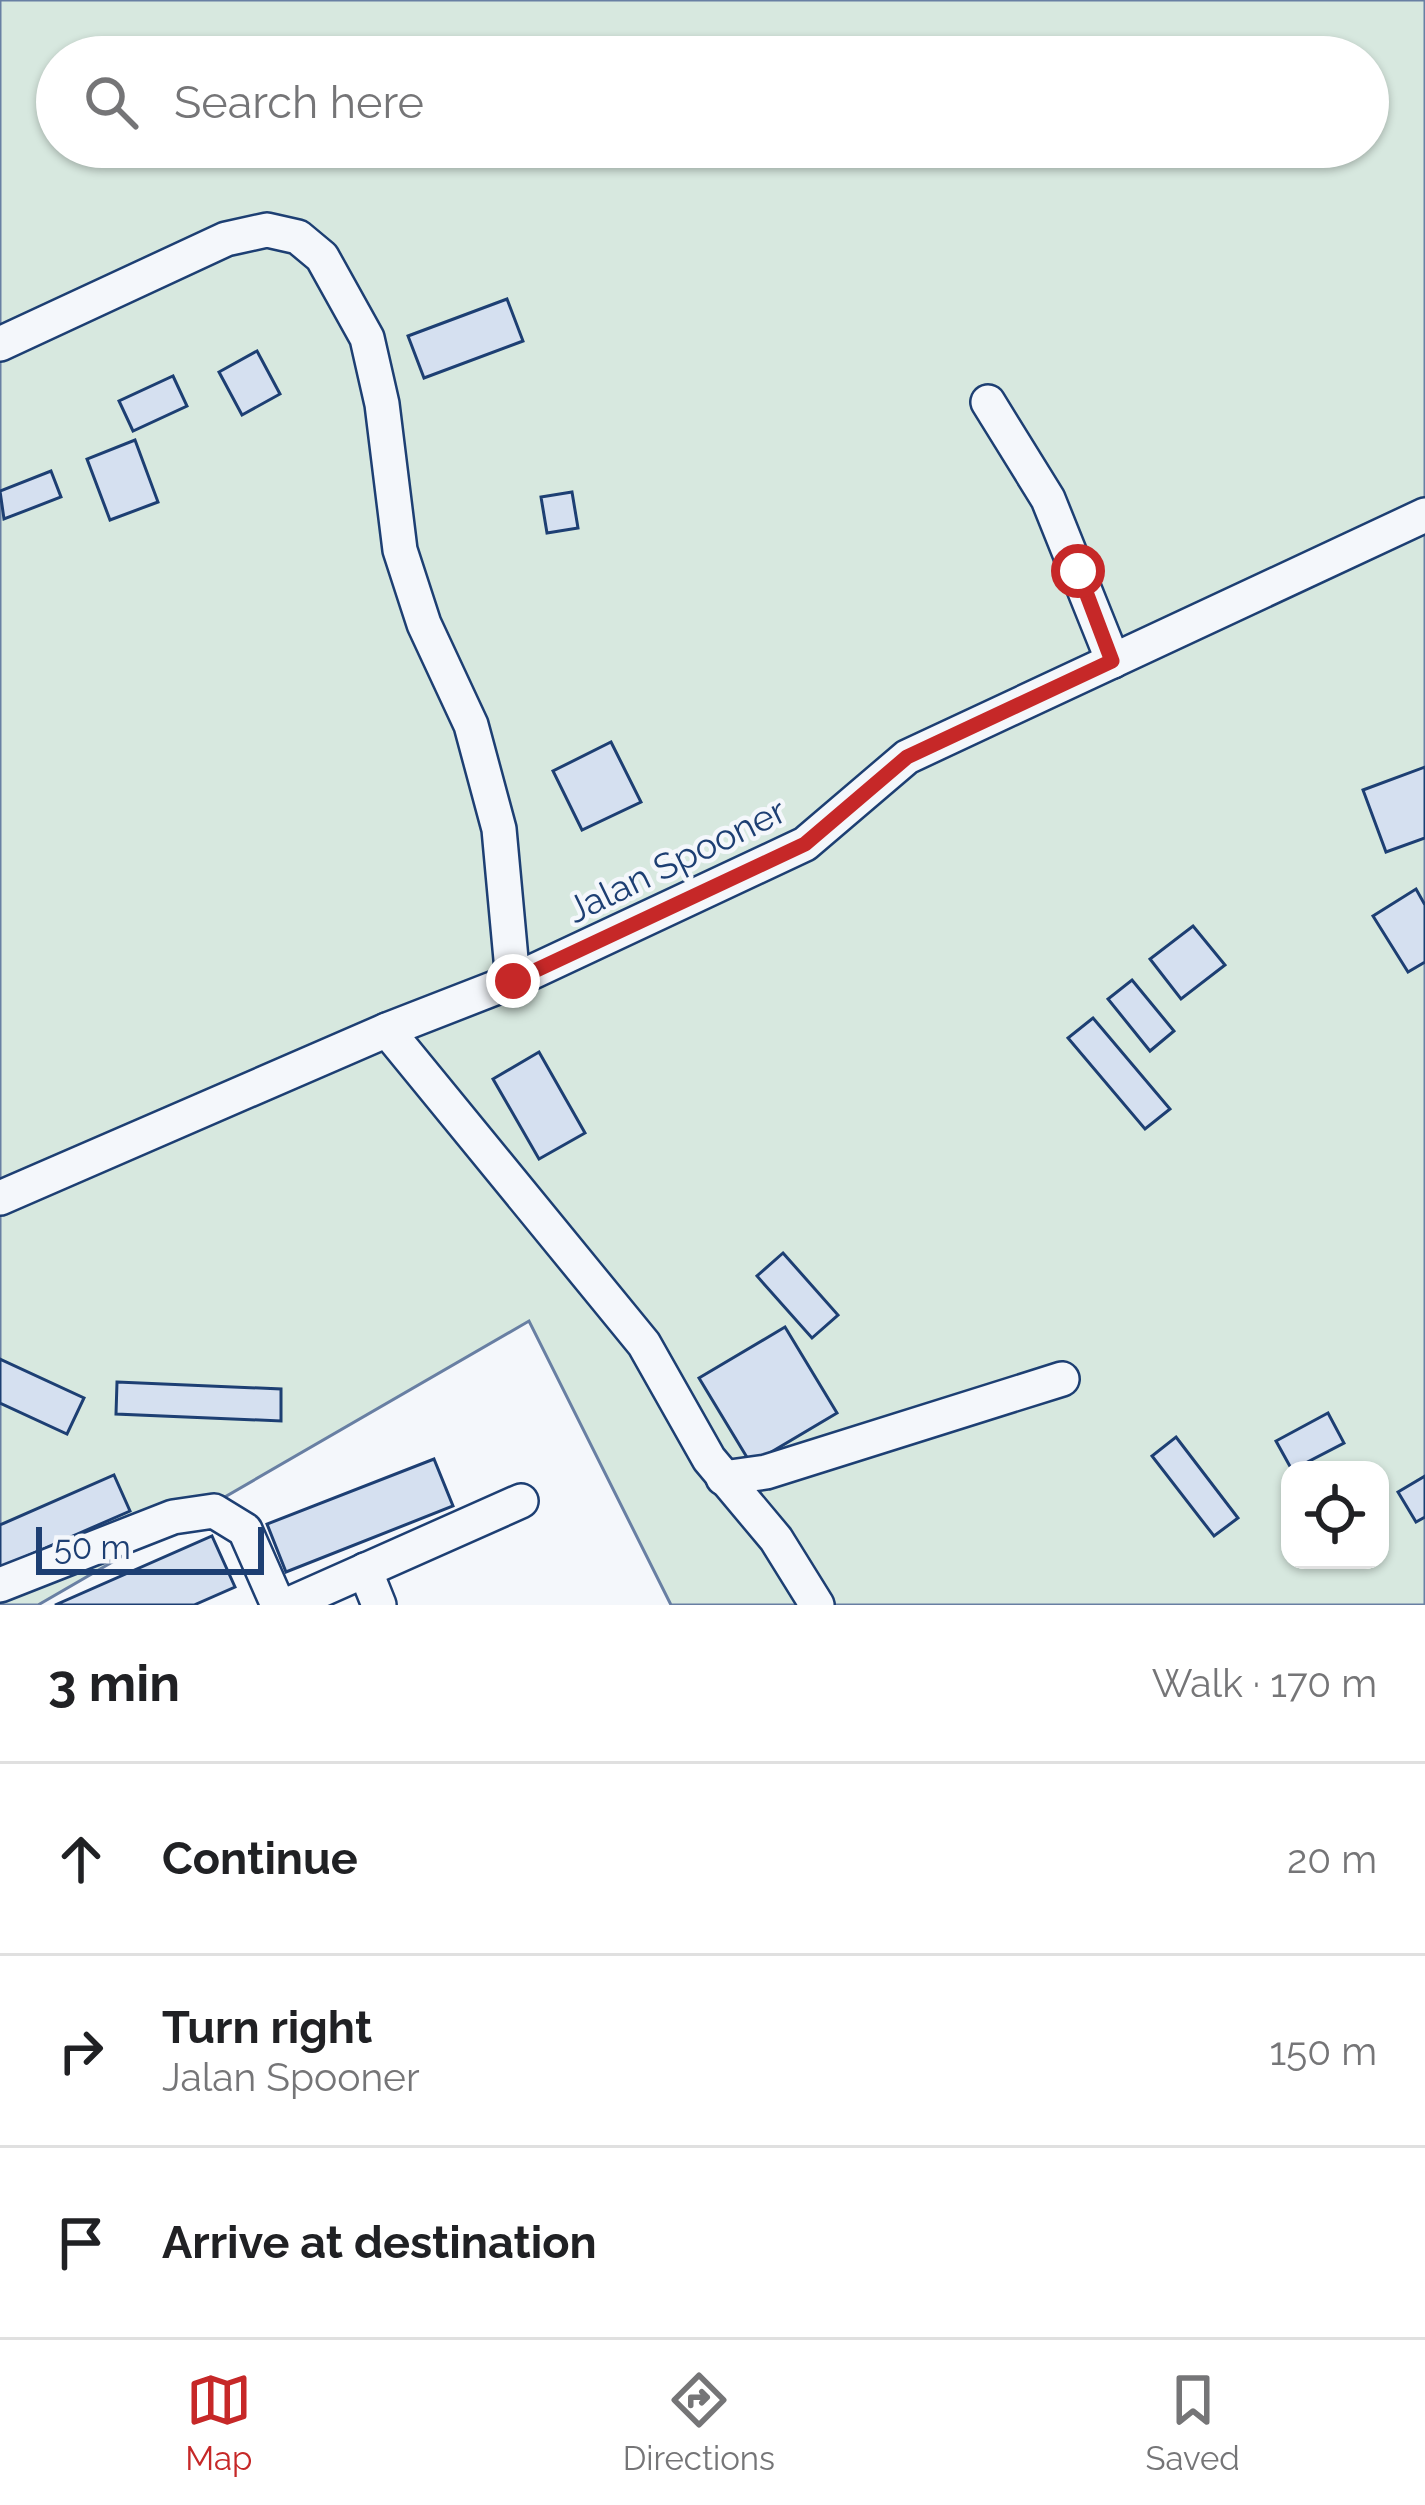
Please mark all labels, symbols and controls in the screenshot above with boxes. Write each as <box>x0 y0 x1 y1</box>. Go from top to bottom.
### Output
search box <box>36 36 1389 168</box>
icon: search <box>78 69 144 135</box>
text: Search here <box>174 76 424 129</box>
route start <box>1051 544 1105 598</box>
street label: Jalan Spooner <box>560 789 792 931</box>
route end <box>486 954 540 1008</box>
map controls <box>1281 1461 1389 1569</box>
button: locate <box>1281 1461 1389 1569</box>
scale bar <box>36 1521 264 1574</box>
text: 50 m <box>54 1528 131 1567</box>
text: 3 min <box>48 1653 180 1713</box>
text: Walk · 170 m <box>1152 1660 1377 1706</box>
icon: ahead <box>48 1826 114 1892</box>
text: Continue <box>162 1832 358 1885</box>
text: 20 m <box>1287 1836 1377 1882</box>
text: Turn right <box>162 2001 372 2054</box>
icon: right <box>48 2018 114 2084</box>
text: 150 m <box>1269 2028 1377 2074</box>
text: Jalan Spooner <box>162 2054 420 2100</box>
icon: arrive <box>48 2210 114 2276</box>
text: Arrive at destination <box>162 2216 597 2269</box>
tab: Map <box>185 2367 252 2478</box>
tab: Directions <box>623 2367 775 2478</box>
tab: Saved <box>1145 2367 1240 2478</box>

